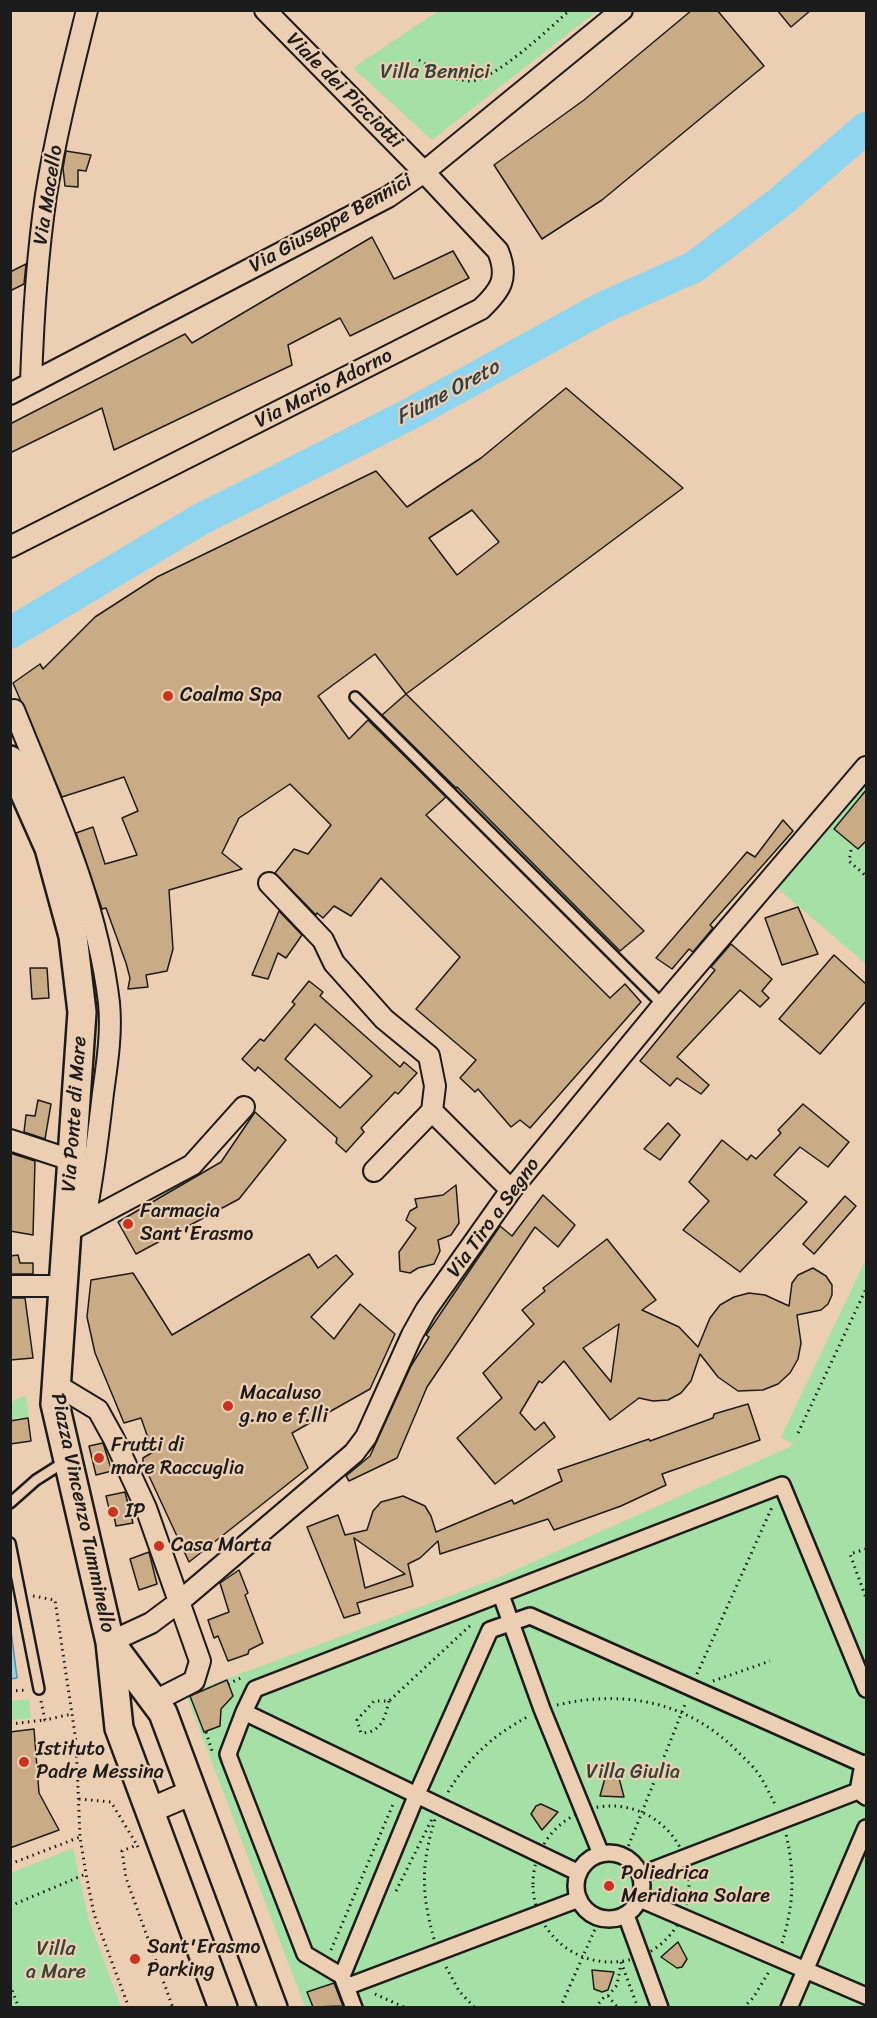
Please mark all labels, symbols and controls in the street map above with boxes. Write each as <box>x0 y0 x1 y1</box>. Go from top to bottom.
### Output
street label: Viale dei Picciotti <box>281 28 407 154</box>
park label: Villa Bennici <box>380 61 490 85</box>
street label: Via Macello <box>29 143 69 247</box>
street label: Via Giuseppe Bennici <box>245 169 417 279</box>
street label: Via Mario Adorno <box>251 344 397 434</box>
water label: Fiume Oreto <box>392 355 504 431</box>
place label: Coalma Spa <box>180 684 282 708</box>
marker: Coalma Spa <box>161 689 175 703</box>
street label: Via Ponte di Mare <box>58 1035 92 1193</box>
street label: Via Tiro a Segno <box>443 1154 545 1282</box>
place label: Farmacia Sant'Erasmo <box>140 1200 253 1247</box>
marker: Farmacia Sant'Erasmo <box>121 1217 135 1231</box>
place label: Macaluso g.no e f.lli <box>240 1382 328 1429</box>
street label: Piazza Vincenzo Tumminello <box>45 1391 119 1635</box>
marker: Macaluso g.no e f.lli <box>221 1399 235 1413</box>
place label: Frutti di mare Raccuglia <box>111 1434 244 1481</box>
marker: Frutti di mare Raccuglia <box>92 1451 106 1465</box>
place label: IP <box>125 1500 145 1524</box>
marker: IP <box>106 1505 120 1519</box>
place label: Casa Marta <box>171 1534 271 1558</box>
marker: Casa Marta <box>152 1539 166 1553</box>
place label: Istituto Padre Messina <box>36 1738 164 1785</box>
marker: Istituto Padre Messina <box>17 1755 31 1769</box>
park label: Villa Giulia <box>586 1761 680 1785</box>
place label: Poliedrica Meridiana Solare <box>621 1862 770 1909</box>
marker: Poliedrica Meridiana Solare <box>602 1879 616 1893</box>
place label: Sant'Erasmo Parking <box>147 1936 260 1983</box>
park label: Villa a Mare <box>26 1938 86 1985</box>
marker: Sant'Erasmo Parking <box>128 1952 142 1966</box>

